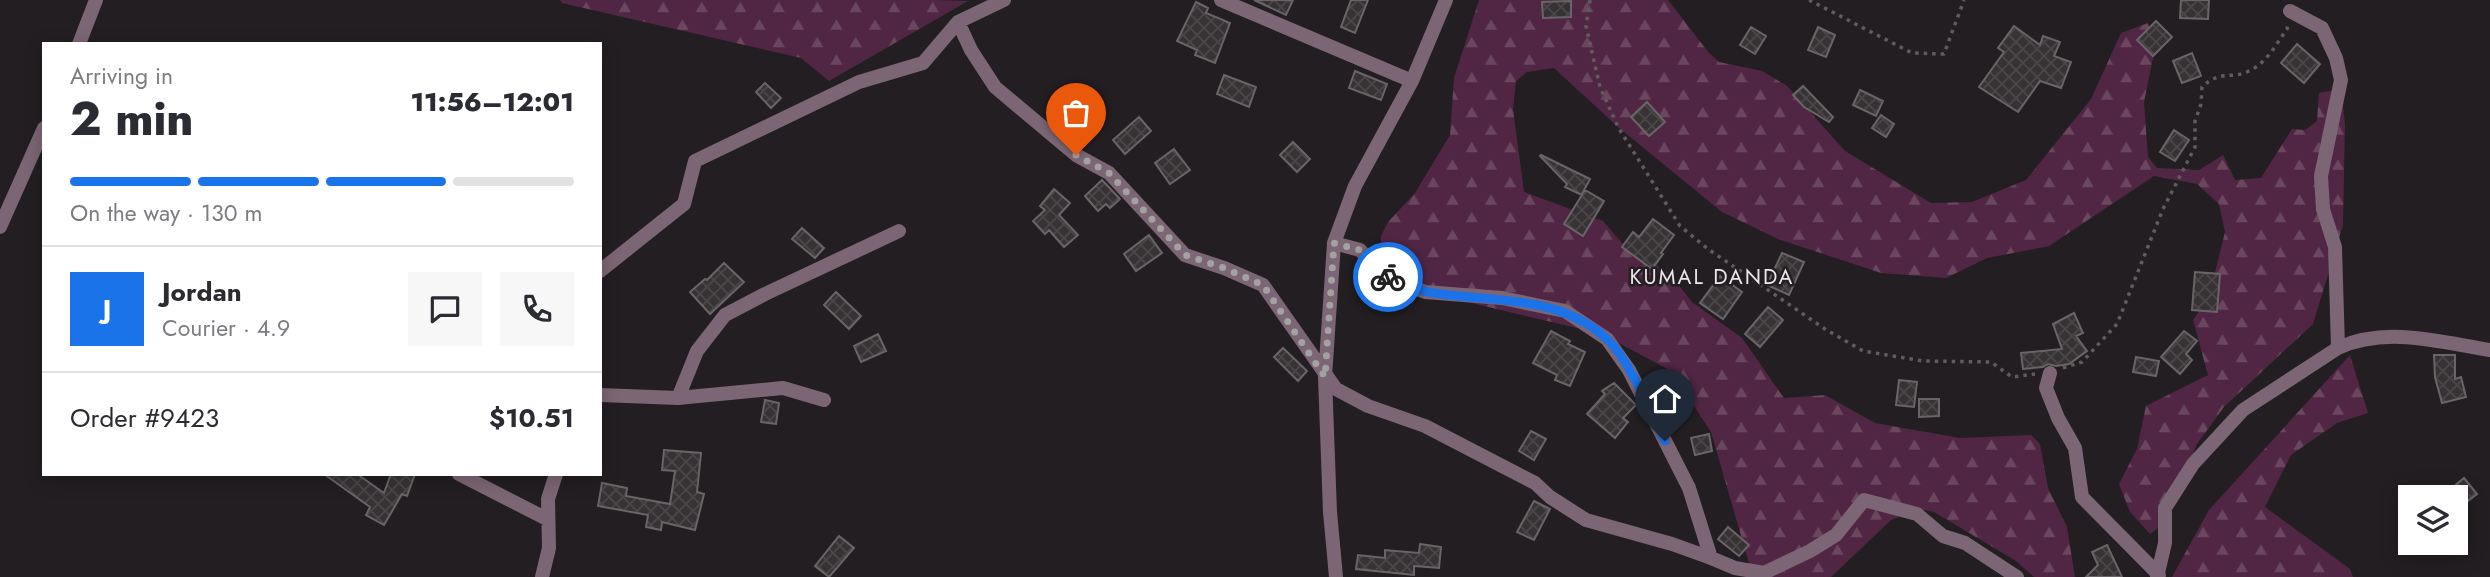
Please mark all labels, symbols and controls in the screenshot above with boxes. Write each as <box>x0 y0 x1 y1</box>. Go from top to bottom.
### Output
text: Arriving in <box>70 59 173 93</box>
text: 11:56–12:01 <box>410 83 574 121</box>
pin <box>1046 83 1106 155</box>
text: 2 min <box>70 86 194 152</box>
icon: bag <box>1057 94 1095 132</box>
text: On the way · 130 m <box>70 196 262 230</box>
courier <box>1353 242 1423 312</box>
icon: bike <box>1369 258 1407 296</box>
district label: KUMAL DANDA <box>1630 262 1794 292</box>
button: chat <box>408 272 482 346</box>
button: phone <box>500 272 574 346</box>
text: Jordan <box>162 273 242 311</box>
text: J <box>103 290 111 328</box>
text: Courier · 4.9 <box>162 311 290 345</box>
pin <box>1635 369 1695 441</box>
icon: home <box>1646 380 1684 418</box>
text: Order #9423 <box>70 399 219 437</box>
text: $10.51 <box>489 399 574 437</box>
map controls <box>2398 485 2468 555</box>
button: layers <box>2398 485 2468 555</box>

